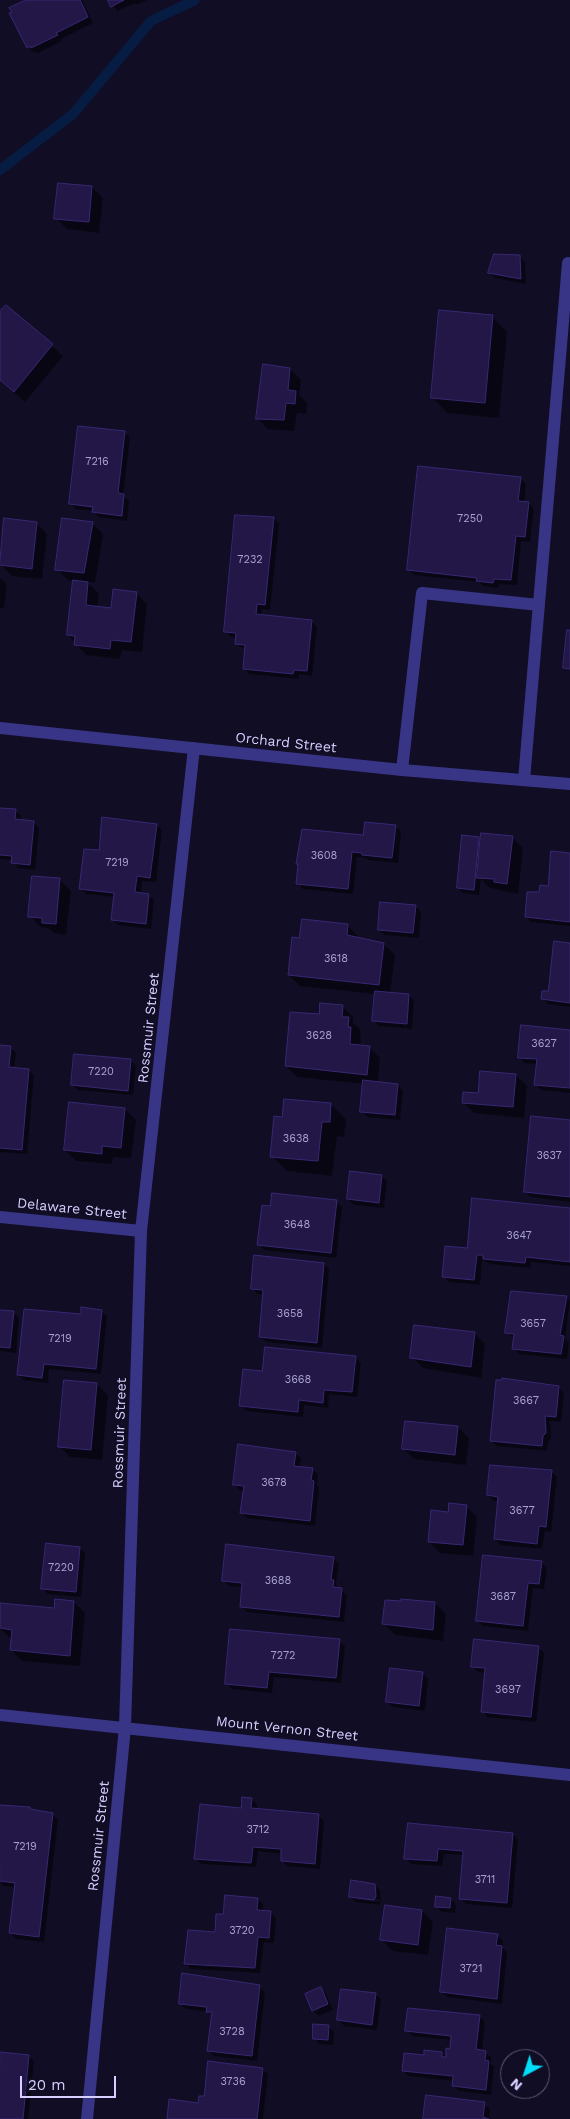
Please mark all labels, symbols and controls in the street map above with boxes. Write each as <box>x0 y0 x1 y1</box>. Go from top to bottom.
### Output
house number: 7216 <box>85 455 109 469</box>
house number: 7250 <box>457 512 483 526</box>
house number: 7232 <box>237 553 263 567</box>
street label: Orchard Street <box>235 729 337 757</box>
house number: 3608 <box>311 849 337 863</box>
house number: 7219 <box>105 856 129 870</box>
house number: 3618 <box>324 952 348 966</box>
street label: Rossmuir Street <box>135 972 163 1084</box>
house number: 3628 <box>306 1029 332 1043</box>
house number: 3627 <box>531 1037 557 1051</box>
house number: 7220 <box>88 1065 114 1079</box>
house number: 3638 <box>283 1132 309 1146</box>
house number: 3637 <box>536 1149 562 1163</box>
street label: Delaware Street <box>16 1195 128 1223</box>
house number: 3648 <box>284 1218 310 1232</box>
house number: 3647 <box>506 1229 532 1243</box>
house number: 3658 <box>277 1307 303 1321</box>
house number: 3657 <box>520 1317 546 1331</box>
house number: 7219 <box>48 1332 72 1346</box>
house number: 3668 <box>285 1373 311 1387</box>
street label: Rossmuir Street <box>110 1377 130 1489</box>
house number: 3667 <box>513 1394 539 1408</box>
house number: 3678 <box>261 1476 287 1490</box>
house number: 3677 <box>509 1504 535 1518</box>
house number: 7220 <box>48 1561 74 1575</box>
house number: 3688 <box>265 1574 291 1588</box>
house number: 3687 <box>490 1590 516 1604</box>
house number: 7272 <box>271 1649 295 1663</box>
house number: 3697 <box>495 1683 521 1697</box>
street label: Mount Vernon Street <box>215 1713 359 1745</box>
street label: Rossmuir Street <box>85 1780 113 1892</box>
house number: 3712 <box>247 1823 269 1837</box>
house number: 7219 <box>13 1840 37 1854</box>
house number: 3711 <box>475 1873 495 1887</box>
house number: 3720 <box>229 1924 255 1938</box>
house number: 3721 <box>460 1962 482 1976</box>
house number: 3728 <box>219 2025 245 2039</box>
north arrow <box>500 2049 550 2099</box>
scale bar <box>22 2066 119 2098</box>
house number: 3736 <box>220 2075 246 2089</box>
text: N <box>507 2075 525 2094</box>
text: 20 m <box>28 2076 66 2094</box>

